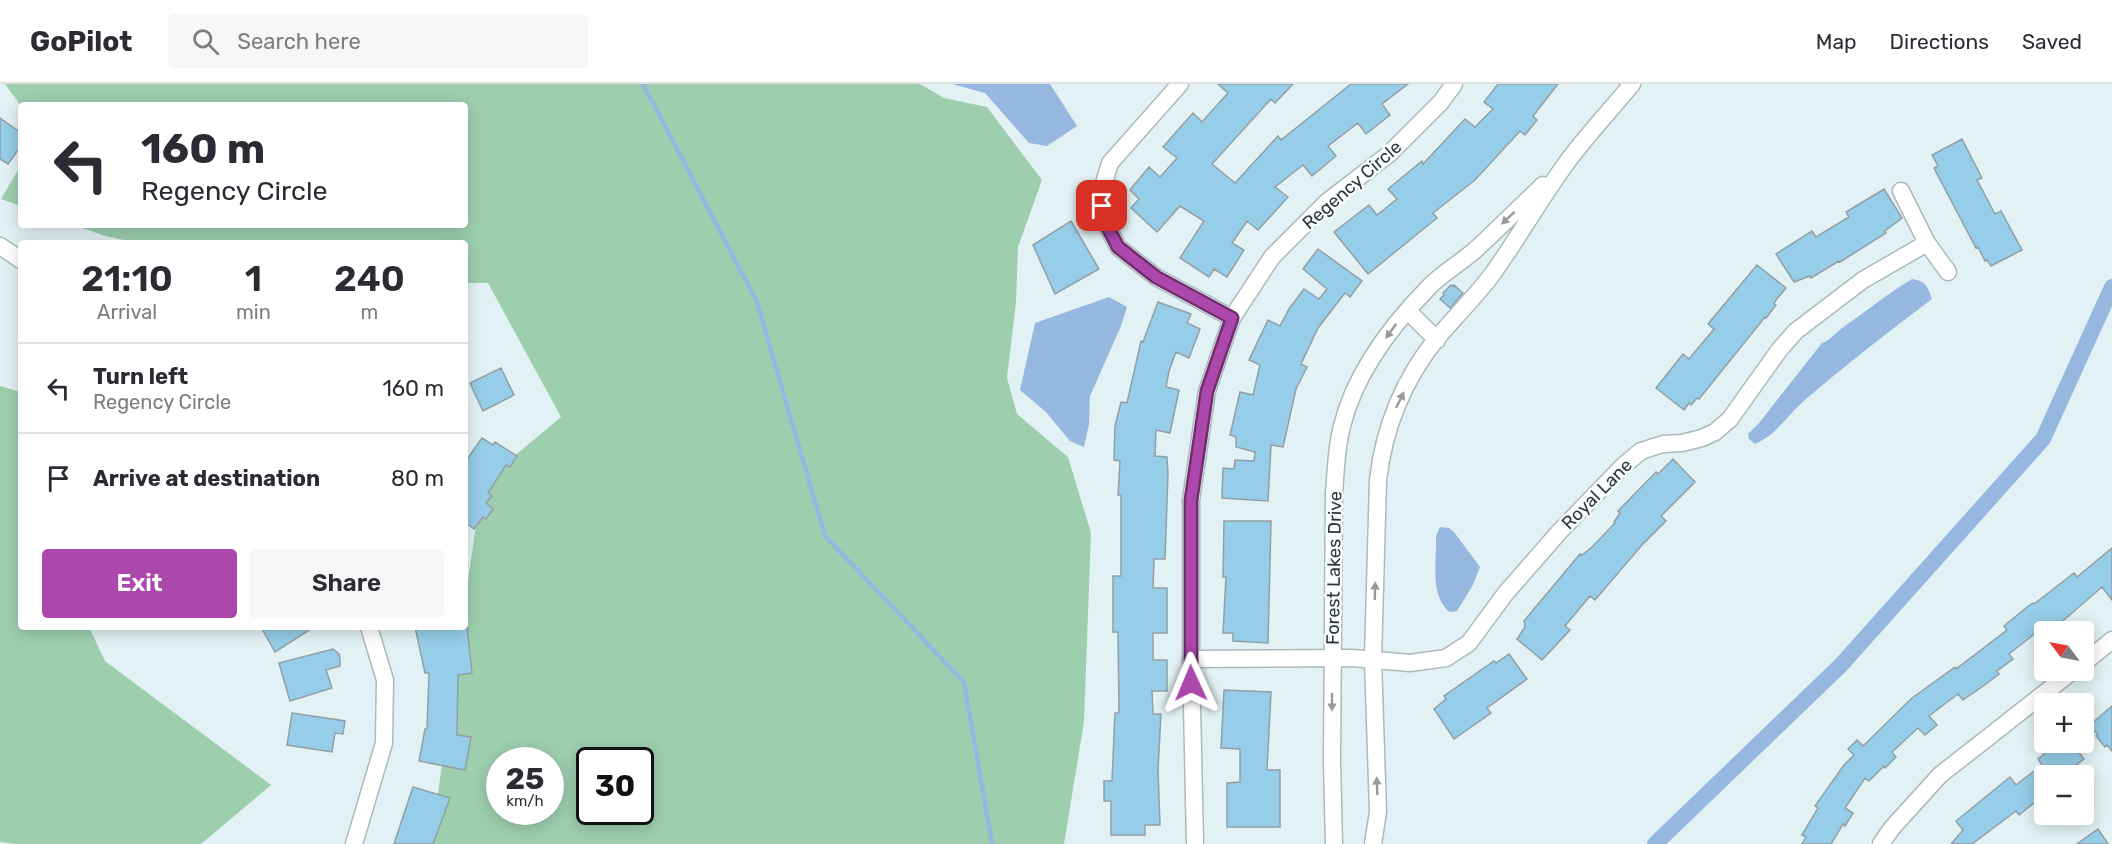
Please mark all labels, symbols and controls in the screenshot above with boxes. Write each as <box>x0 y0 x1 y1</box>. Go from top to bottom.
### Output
search box <box>168 14 588 68</box>
text: GoPilot <box>30 25 132 58</box>
icon: search <box>189 25 222 58</box>
text: Search here <box>237 28 361 55</box>
text: Map <box>1816 29 1857 54</box>
text: Directions <box>1890 29 1989 54</box>
text: Saved <box>2022 29 2082 54</box>
text: 160 m <box>141 124 265 174</box>
icon: left <box>42 126 120 204</box>
street label: Regency Circle <box>1298 136 1406 234</box>
text: Regency Circle <box>141 175 328 207</box>
pin <box>1076 180 1127 231</box>
icon: arrive <box>1085 189 1118 222</box>
one-way arrow <box>1501 211 1515 225</box>
text: 21:10 <box>81 257 173 300</box>
text: 1 <box>245 257 262 300</box>
text: 240 <box>334 257 405 300</box>
text: Arrival <box>97 300 157 324</box>
text: min <box>236 300 271 324</box>
text: m <box>361 300 378 324</box>
one-way arrow <box>1385 322 1397 338</box>
text: Turn left <box>93 363 188 390</box>
icon: left <box>42 372 75 405</box>
text: 160 m <box>382 375 444 402</box>
text: Regency Circle <box>93 390 231 414</box>
one-way arrow <box>1395 391 1404 408</box>
street label: Royal Lane <box>1557 454 1637 534</box>
icon: arrive <box>42 462 75 495</box>
text: Arrive at destination <box>93 465 320 492</box>
text: 80 m <box>391 465 444 492</box>
street label: Forest Lakes Drive <box>1322 491 1346 645</box>
button: Exit <box>42 549 237 618</box>
button: Share <box>249 549 444 618</box>
one-way arrow <box>1370 582 1379 601</box>
north arrow <box>2034 621 2094 681</box>
map controls <box>2034 621 2094 825</box>
position arrow <box>1159 651 1223 715</box>
one-way arrow <box>1327 692 1337 711</box>
button: + <box>2034 693 2094 753</box>
speed limit sign: 30 <box>576 747 654 825</box>
text: 25 <box>506 761 544 797</box>
button: − <box>2034 765 2094 825</box>
one-way arrow <box>1373 776 1382 795</box>
text: km/h <box>506 792 544 810</box>

